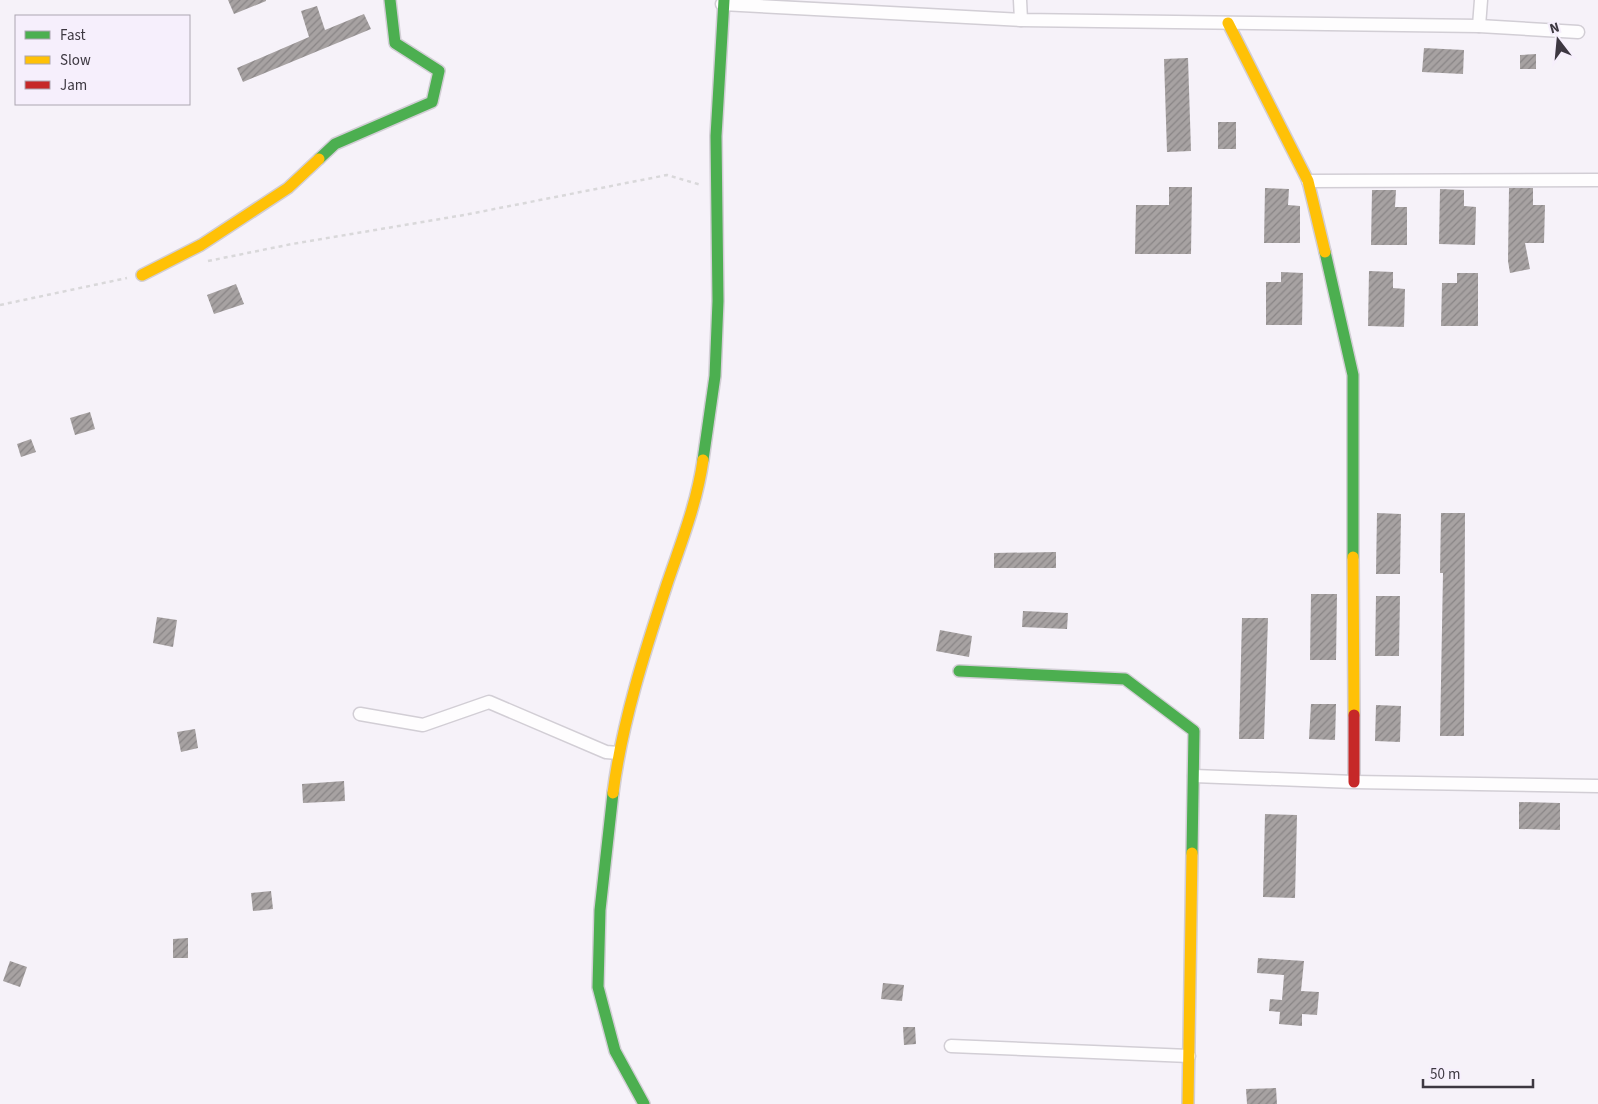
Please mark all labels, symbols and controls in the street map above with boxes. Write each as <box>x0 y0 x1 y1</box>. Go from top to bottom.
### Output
legend <box>15 15 190 105</box>
north arrow <box>1533 15 1583 65</box>
text: N <box>1547 18 1562 39</box>
text: Fast <box>60 25 86 46</box>
text: Slow <box>60 50 91 71</box>
text: Jam <box>60 75 87 96</box>
scale bar <box>1423 1056 1533 1088</box>
text: 50 m <box>1430 1064 1460 1085</box>

